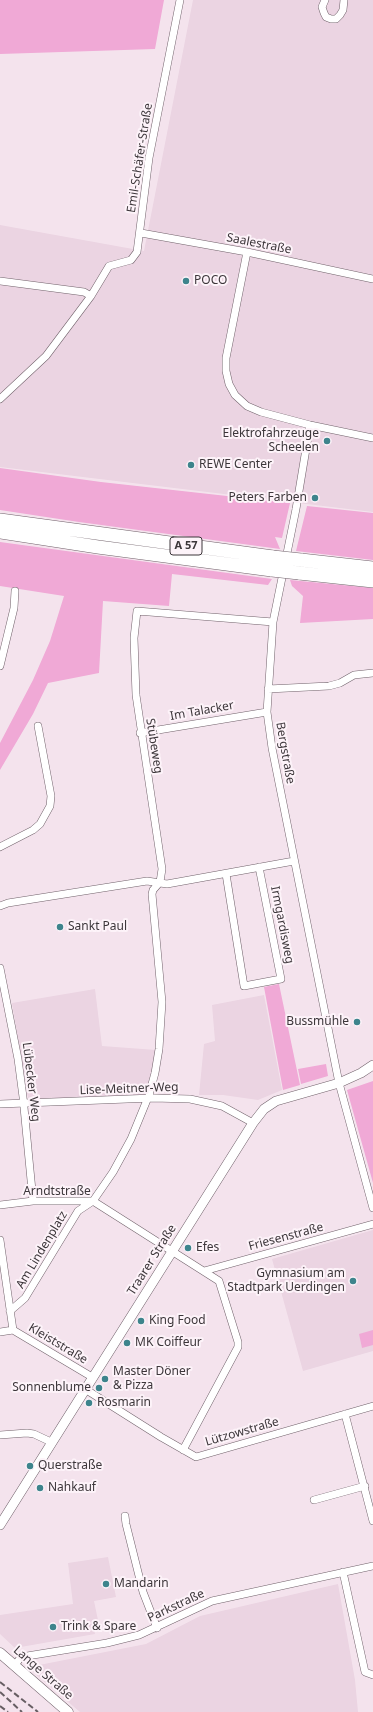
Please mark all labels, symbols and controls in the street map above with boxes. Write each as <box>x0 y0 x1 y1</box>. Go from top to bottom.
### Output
street label: Emil-Schäfer-Straße <box>124 102 156 214</box>
street label: Saalestraße <box>225 231 293 257</box>
place label: POCO <box>194 274 227 288</box>
marker: POCO <box>181 276 191 286</box>
place label: Elektrofahrzeuge Scheelen <box>223 427 319 455</box>
marker: Elektrofahrzeuge Scheelen <box>322 436 332 446</box>
place label: REWE Center <box>199 458 272 472</box>
marker: REWE Center <box>186 460 196 470</box>
place label: Peters Farben <box>229 491 307 505</box>
marker: Peters Farben <box>310 493 320 503</box>
road number: A 57 <box>170 537 202 555</box>
street label: Im Talacker <box>169 698 235 724</box>
street label: Stübeweg <box>143 717 165 775</box>
street label: Bergstraße <box>272 721 298 785</box>
street label: Irmgardisweg <box>267 885 297 965</box>
place label: Sankt Paul <box>68 920 127 934</box>
marker: Sankt Paul <box>55 922 65 932</box>
place label: Bussmühle <box>286 1015 349 1029</box>
marker: Bussmühle <box>352 1017 362 1027</box>
street label: Lübecker Weg <box>19 1041 43 1123</box>
street label: Lise-Meitner-Weg <box>79 1080 179 1098</box>
street label: Arndtstraße <box>23 1185 91 1199</box>
street label: Am Lindenplatz <box>13 1209 71 1291</box>
street label: Friesenstraße <box>247 1220 325 1254</box>
street label: Traarer Straße <box>125 1222 179 1298</box>
place label: Efes <box>196 1241 219 1255</box>
marker: Efes <box>183 1243 193 1253</box>
place label: Gymnasium am Stadtpark Uerdingen <box>227 1267 345 1295</box>
marker: Gymnasium am Stadtpark Uerdingen <box>348 1276 358 1286</box>
place label: King Food <box>149 1314 206 1328</box>
marker: King Food <box>136 1316 146 1326</box>
street label: Kleiststraße <box>26 1321 90 1367</box>
place label: MK Coiffeur <box>135 1336 202 1350</box>
marker: MK Coiffeur <box>122 1338 132 1348</box>
place label: Master Döner & Pizza <box>113 1365 191 1393</box>
marker: Master Döner & Pizza <box>100 1374 110 1384</box>
place label: Sonnenblume <box>12 1381 91 1395</box>
marker: Sonnenblume <box>94 1383 104 1393</box>
place label: Rosmarin <box>97 1396 151 1410</box>
marker: Rosmarin <box>84 1398 94 1408</box>
street label: Lützowstraße <box>203 1415 281 1449</box>
place label: Querstraße <box>38 1459 102 1473</box>
marker: Querstraße <box>25 1461 35 1471</box>
place label: Nahkauf <box>48 1481 96 1495</box>
marker: Nahkauf <box>35 1483 45 1493</box>
place label: Mandarin <box>114 1577 169 1591</box>
marker: Mandarin <box>101 1579 111 1589</box>
street label: Parkstraße <box>145 1587 207 1625</box>
place label: Trink & Spare <box>61 1620 136 1634</box>
marker: Trink & Spare <box>48 1622 58 1632</box>
street label: Lange Straße <box>10 1643 76 1703</box>

